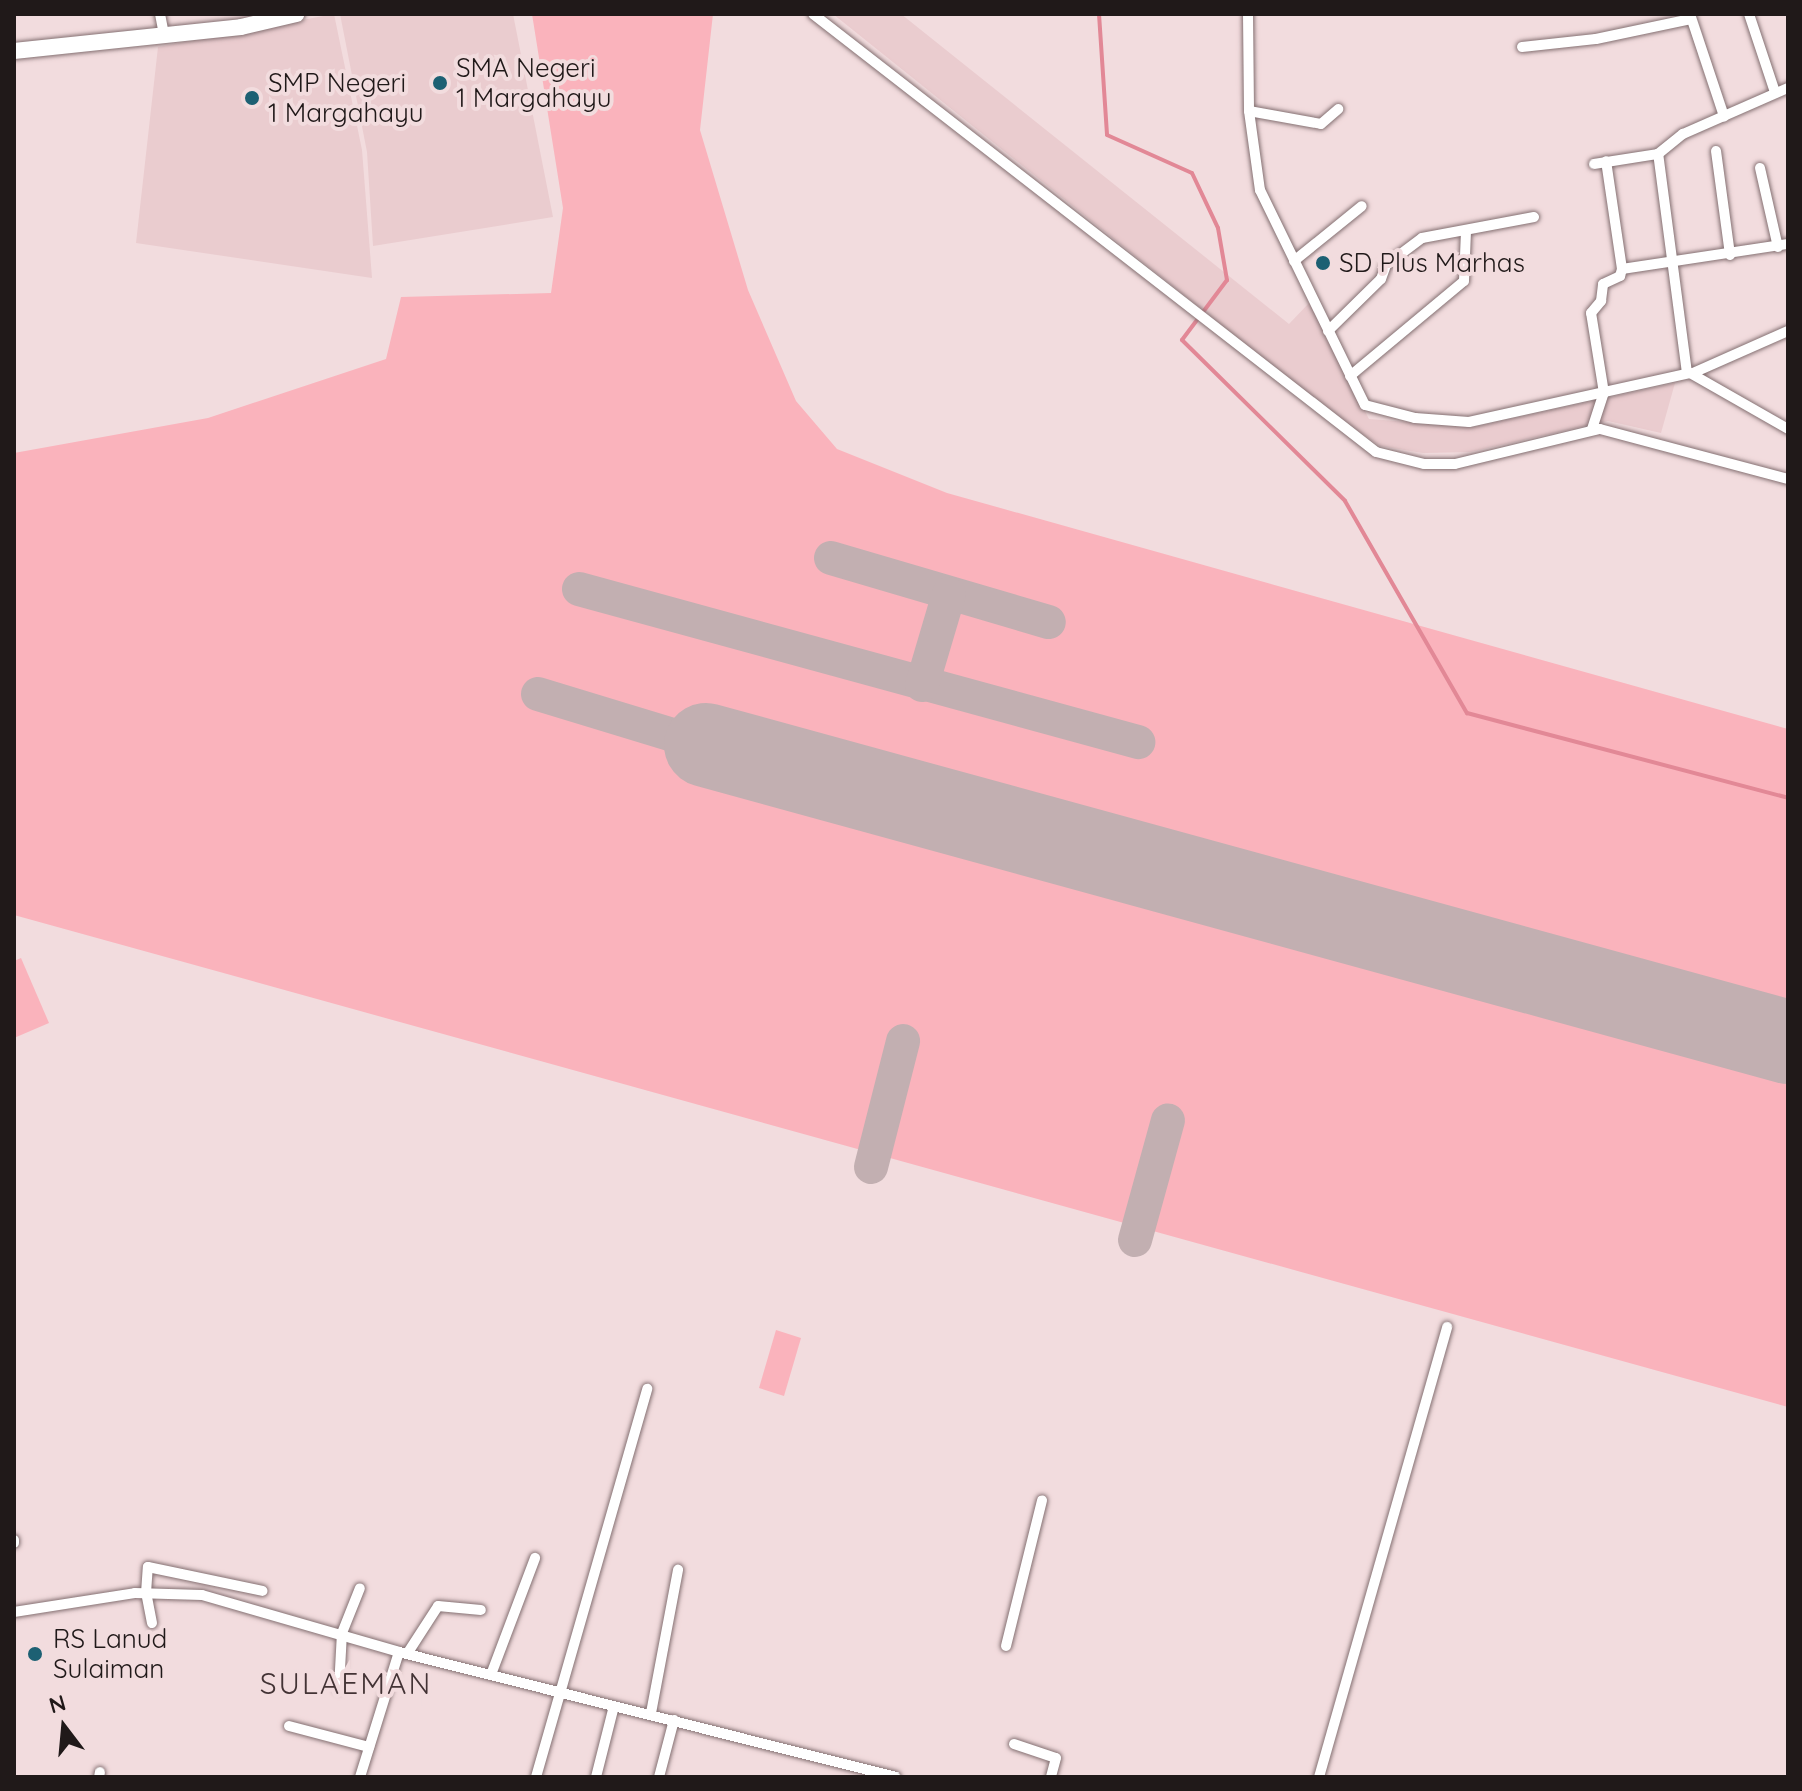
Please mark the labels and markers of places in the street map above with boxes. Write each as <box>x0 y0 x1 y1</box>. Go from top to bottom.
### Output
place label: SMA Negeri 1 Margahayu <box>456 52 612 114</box>
place label: SMP Negeri 1 Margahayu <box>268 67 424 128</box>
marker: SMA Negeri 1 Margahayu <box>431 74 449 92</box>
marker: SMP Negeri 1 Margahayu <box>243 89 261 107</box>
place label: SD Plus Marhas <box>1339 247 1525 279</box>
marker: SD Plus Marhas <box>1314 254 1332 272</box>
place label: RS Lanud Sulaiman <box>53 1623 167 1684</box>
marker: RS Lanud Sulaiman <box>24 1643 46 1665</box>

